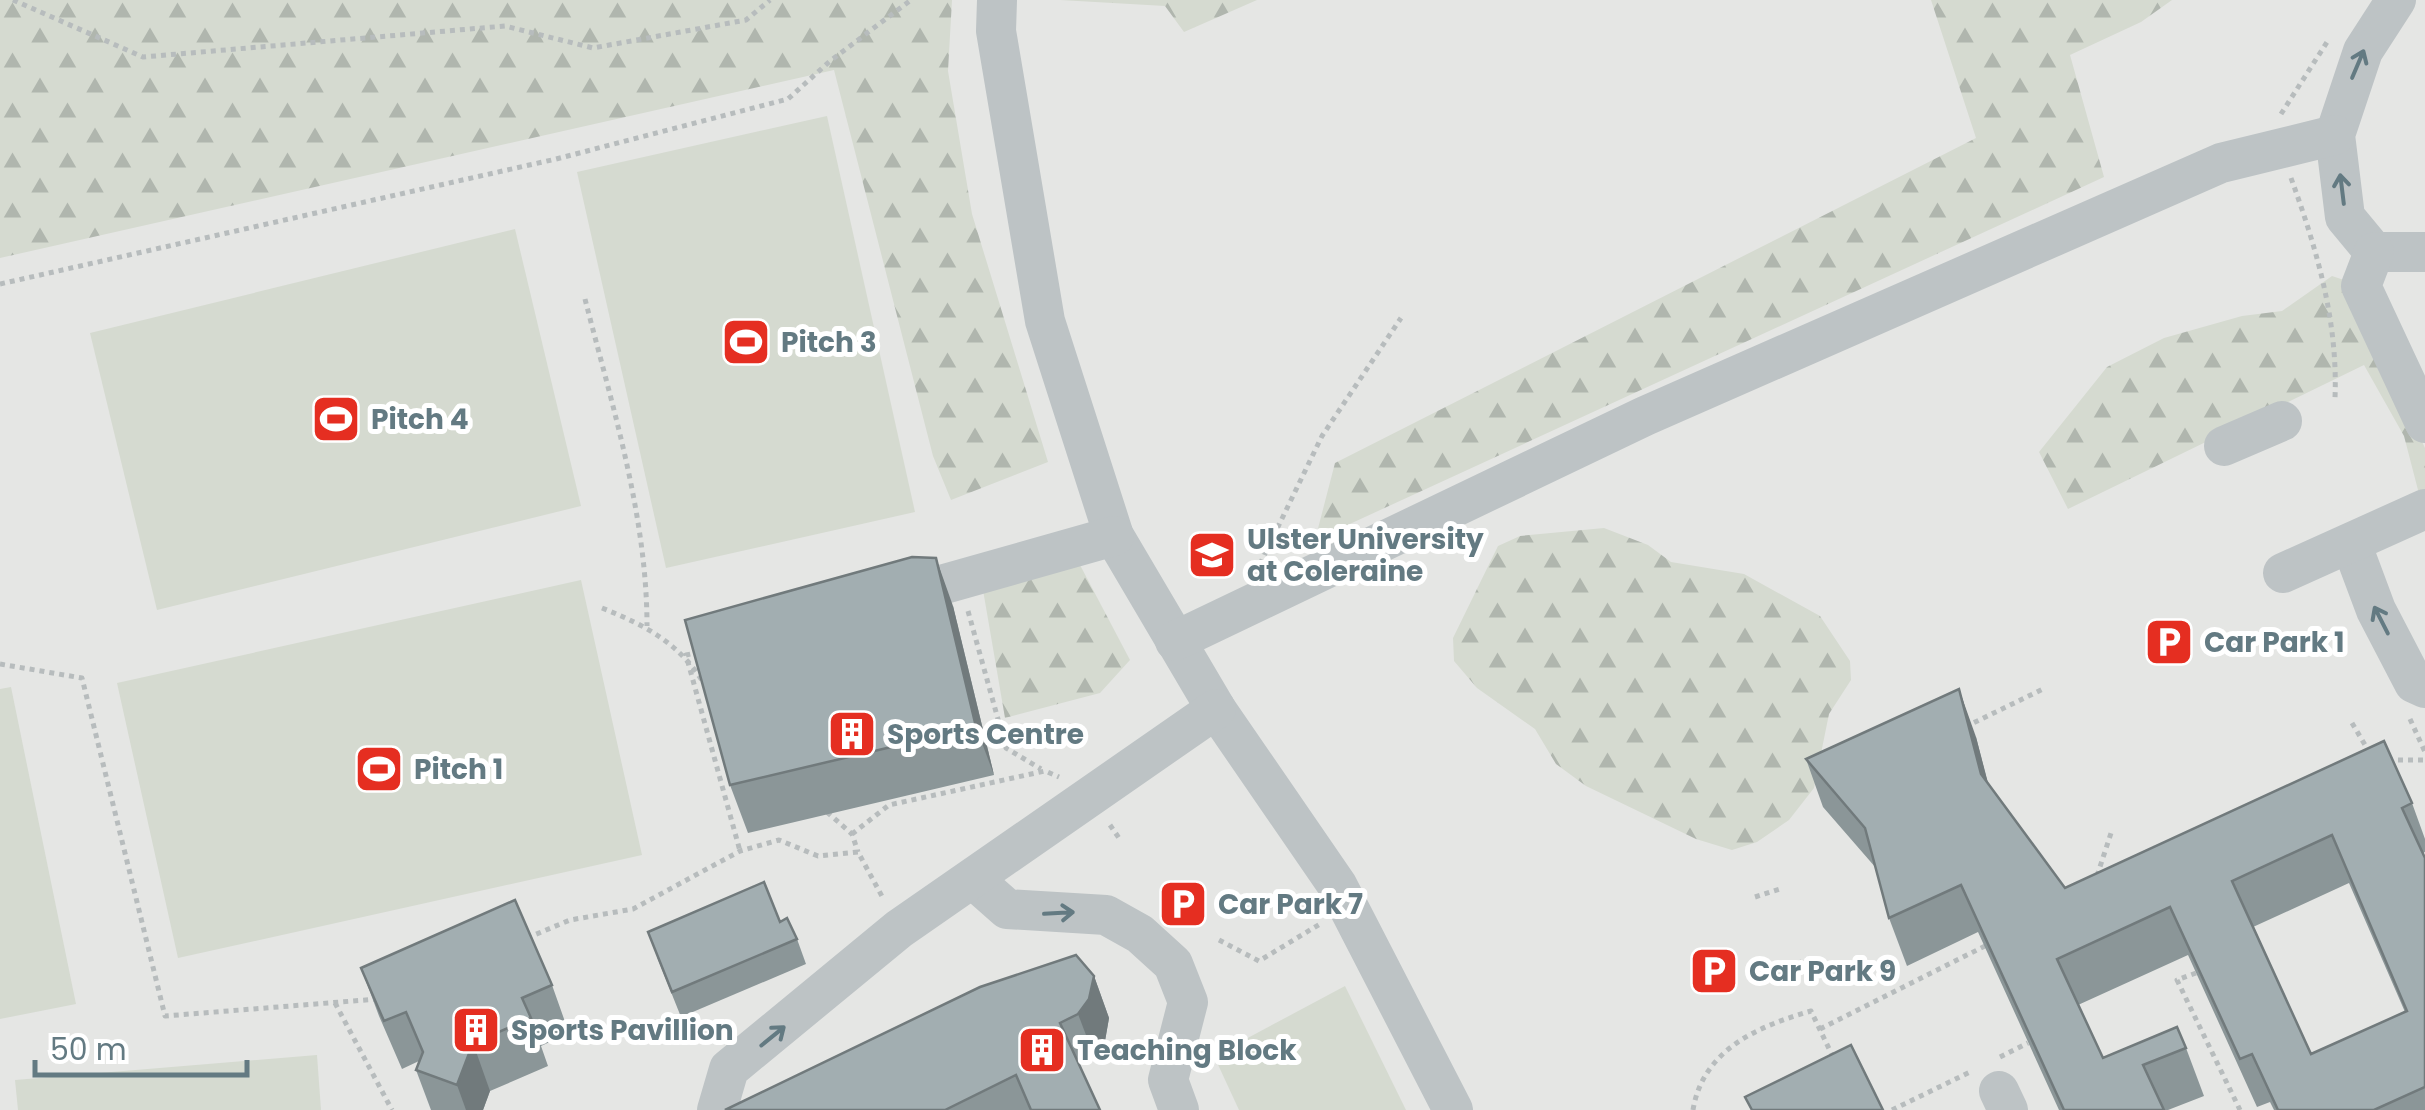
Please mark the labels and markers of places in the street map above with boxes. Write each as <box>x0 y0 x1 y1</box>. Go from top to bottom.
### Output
sports icon: Pitch 3 <box>720 316 772 368</box>
place label: Pitch 3 <box>781 323 877 362</box>
sports icon: Pitch 4 <box>310 393 362 445</box>
place label: Pitch 4 <box>371 400 469 439</box>
place label: Ulster University at Coleraine <box>1247 520 1484 591</box>
school or university icon: Ulster University at Coleraine <box>1186 529 1238 581</box>
parking icon: Car Park 1 <box>2143 616 2195 668</box>
place label: Car Park 1 <box>2204 623 2345 662</box>
building icon: Sports Centre <box>826 708 878 760</box>
place label: Sports Centre <box>887 715 1084 754</box>
sports icon: Pitch 1 <box>353 743 405 795</box>
place label: Pitch 1 <box>414 750 503 789</box>
parking icon: Car Park 7 <box>1157 878 1209 930</box>
place label: Car Park 7 <box>1218 885 1363 924</box>
parking icon: Car Park 9 <box>1688 945 1740 997</box>
place label: Car Park 9 <box>1749 952 1896 991</box>
building icon: Sports Pavillion <box>450 1004 502 1056</box>
place label: Sports Pavillion <box>511 1011 734 1050</box>
building icon: Teaching Block <box>1016 1024 1068 1076</box>
place label: Teaching Block <box>1077 1031 1297 1070</box>

